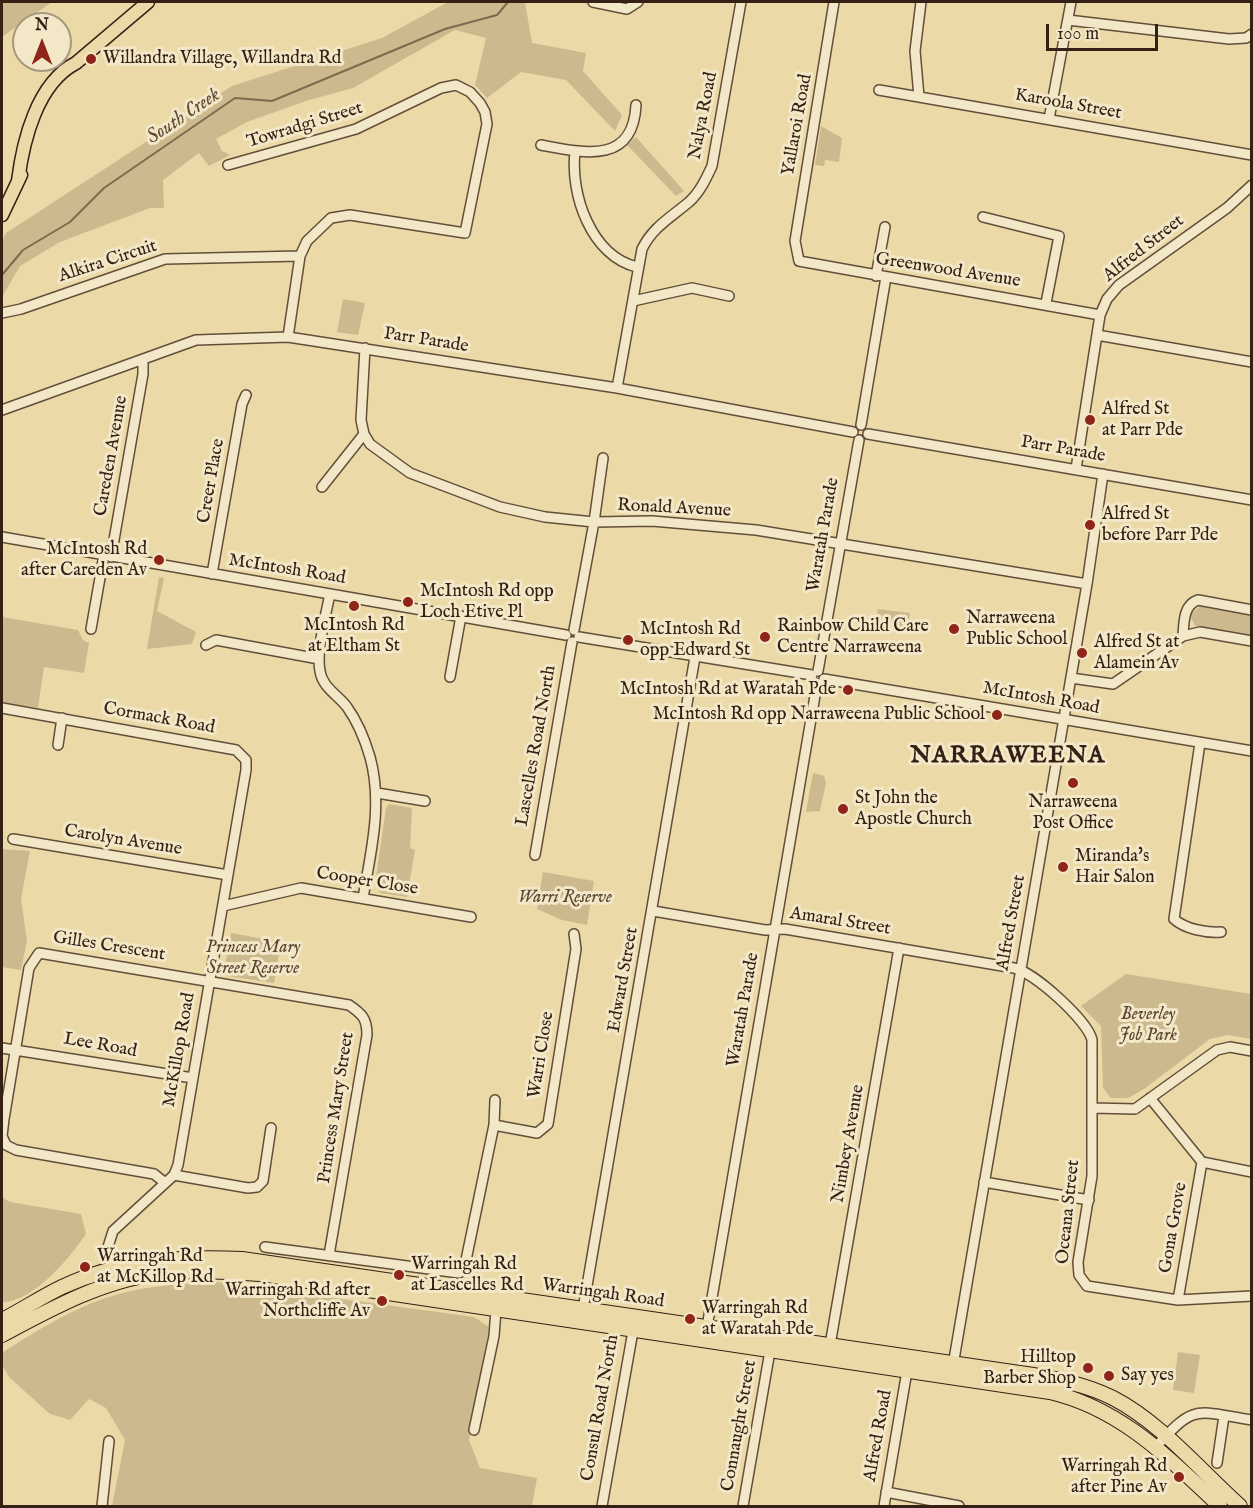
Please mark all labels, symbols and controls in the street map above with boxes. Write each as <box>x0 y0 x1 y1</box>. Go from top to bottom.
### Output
north arrow <box>12 12 72 72</box>
scale bar <box>1049 12 1162 50</box>
text: N <box>35 16 49 36</box>
text: 100 m <box>1057 23 1099 46</box>
place label: Willandra Village, Willandra Rd <box>103 48 341 70</box>
marker: Willandra Village, Willandra Rd <box>84 52 98 66</box>
street label: Nalya Road <box>685 70 723 162</box>
street label: Yallaroi Road <box>778 72 818 178</box>
water label: South Creek <box>143 84 225 150</box>
street label: Karoola Street <box>1013 85 1123 125</box>
street label: Towradgi Street <box>244 98 366 154</box>
street label: Alfred Street <box>1099 211 1189 287</box>
street label: Alkira Circuit <box>56 236 160 288</box>
street label: Greenwood Avenue <box>874 249 1022 293</box>
street label: Parr Parade <box>382 324 470 358</box>
street label: Careden Avenue <box>91 394 133 518</box>
place label: Alfred St at Parr Pde <box>1102 399 1183 442</box>
marker: Alfred St at Parr Pde <box>1083 413 1097 427</box>
street label: Parr Parade <box>1019 432 1107 468</box>
street label: Creer Place <box>194 437 230 525</box>
street label: Waratah Parade <box>803 476 845 594</box>
street label: Ronald Avenue <box>617 495 731 523</box>
place label: Alfred St before Parr Pde <box>1102 504 1218 546</box>
marker: Alfred St before Parr Pde <box>1083 518 1097 532</box>
place label: McIntosh Rd after Careden Av <box>21 539 147 582</box>
street label: McIntosh Road <box>227 550 347 590</box>
marker: McIntosh Rd after Careden Av <box>152 553 166 567</box>
place label: McIntosh Rd opp Loch Etive Pl <box>420 581 554 624</box>
marker: McIntosh Rd opp Loch Etive Pl <box>401 595 415 609</box>
marker: McIntosh Rd at Eltham St <box>347 599 361 613</box>
place label: Narraweena Public School <box>966 608 1067 650</box>
place label: McIntosh Rd at Eltham St <box>304 615 404 658</box>
place label: Rainbow Child Care Centre Narraweena <box>777 616 929 658</box>
place label: McIntosh Rd opp Edward St <box>640 619 750 662</box>
marker: Narraweena Public School <box>947 622 961 636</box>
marker: Rainbow Child Care Centre Narraweena <box>758 630 772 644</box>
place label: Alfred St at Alamein Av <box>1094 632 1179 674</box>
marker: McIntosh Rd opp Edward St <box>621 633 635 647</box>
marker: Alfred St at Alamein Av <box>1075 646 1089 660</box>
street label: Lascelles Road North <box>512 664 562 828</box>
street label: McIntosh Road <box>981 678 1101 720</box>
place label: McIntosh Rd at Waratah Pde <box>620 679 836 701</box>
marker: McIntosh Rd at Waratah Pde <box>841 683 855 697</box>
street label: Cormack Road <box>102 699 216 739</box>
place label: McIntosh Rd opp Narraweena Public School <box>653 704 985 726</box>
marker: McIntosh Rd opp Narraweena Public School <box>990 708 1004 722</box>
district label: NARRAWEENA <box>910 743 1106 771</box>
marker: Narraweena Post Office <box>1066 776 1080 790</box>
place label: St John the Apostle Church <box>855 788 972 830</box>
place label: Narraweena Post Office <box>1028 792 1118 834</box>
marker: St John the Apostle Church <box>836 802 850 816</box>
street label: Carolyn Avenue <box>63 821 183 861</box>
place label: Miranda's Hair Salon <box>1075 846 1155 888</box>
marker: Miranda's Hair Salon <box>1056 860 1070 874</box>
street label: Cooper Close <box>315 863 419 901</box>
street label: Alfred Street <box>993 873 1031 973</box>
park label: Warri Reserve <box>518 887 612 909</box>
street label: Amaral Street <box>788 903 892 941</box>
street label: Edward Street <box>604 926 644 1034</box>
street label: Gilles Crescent <box>51 927 167 967</box>
park label: Princess Mary Street Reserve <box>206 937 300 980</box>
street label: Waratah Parade <box>723 951 765 1069</box>
street label: McKillop Road <box>159 991 201 1109</box>
park label: Beverley Job Park <box>1119 1004 1177 1046</box>
street label: Warri Close <box>524 1010 560 1100</box>
street label: Lee Road <box>62 1029 138 1063</box>
street label: Princess Mary Street <box>314 1031 360 1185</box>
street label: Nimbey Avenue <box>828 1083 870 1205</box>
street label: Oceana Street <box>1053 1159 1085 1265</box>
street label: Gona Grove <box>1155 1181 1193 1275</box>
place label: Warringah Rd at McKillop Rd <box>97 1246 213 1288</box>
place label: Warringah Rd at Lascelles Rd <box>411 1254 523 1296</box>
marker: Warringah Rd at McKillop Rd <box>78 1260 92 1274</box>
marker: Warringah Rd at Lascelles Rd <box>392 1268 406 1282</box>
street label: Warringah Road <box>541 1275 665 1313</box>
place label: Warringah Rd after Northcliffe Av <box>225 1280 370 1322</box>
marker: Warringah Rd after Northcliffe Av <box>375 1294 389 1308</box>
place label: Warringah Rd at Waratah Pde <box>702 1298 813 1340</box>
marker: Warringah Rd at Waratah Pde <box>683 1312 697 1326</box>
street label: Consul Road North <box>577 1333 625 1483</box>
place label: Hilltop Barber Shop <box>983 1347 1076 1390</box>
street label: Connaught Street <box>718 1359 762 1493</box>
marker: Hilltop Barber Shop <box>1081 1361 1095 1375</box>
place label: Say yes <box>1121 1365 1174 1387</box>
marker: Say yes <box>1102 1369 1116 1383</box>
street label: Alfred Road <box>860 1388 898 1484</box>
place label: Warringah Rd after Pine Av <box>1061 1456 1167 1498</box>
marker: Warringah Rd after Pine Av <box>1172 1470 1186 1484</box>

